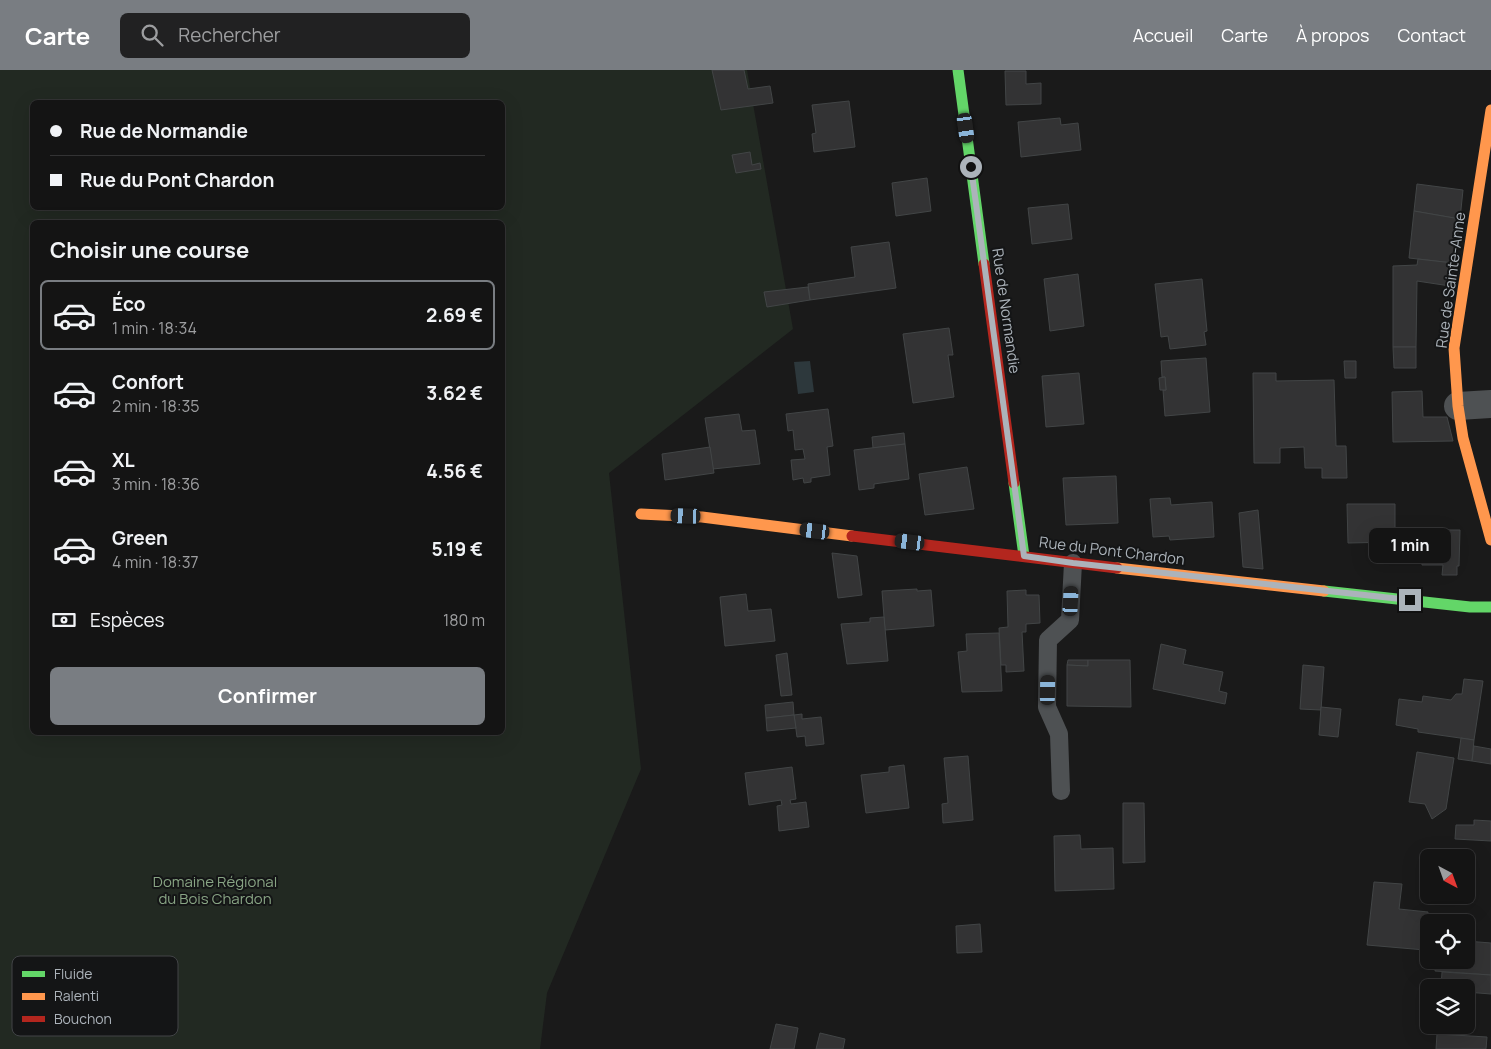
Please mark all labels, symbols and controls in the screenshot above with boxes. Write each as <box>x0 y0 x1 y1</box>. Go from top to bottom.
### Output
search box <box>120 13 470 58</box>
text: Carte <box>25 19 90 52</box>
icon: search <box>138 21 166 49</box>
text: Rechercher <box>178 22 281 48</box>
text: Accueil <box>1133 23 1193 47</box>
text: Carte <box>1221 23 1268 47</box>
text: À propos <box>1296 23 1369 47</box>
text: Contact <box>1397 23 1466 47</box>
car <box>956 112 975 144</box>
text: Rue de Normandie <box>80 118 248 144</box>
route start <box>960 156 982 178</box>
text: Rue du Pont Chardon <box>80 167 274 193</box>
street label: Rue de Sainte-Anne <box>1431 210 1470 349</box>
text: Choisir une course <box>50 235 249 265</box>
street label: Rue de Normandie <box>987 247 1026 375</box>
text: Éco <box>112 291 146 317</box>
icon: car <box>52 293 97 338</box>
text: 2.69 € <box>426 302 483 328</box>
text: 1 min · 18:34 <box>112 317 197 339</box>
text: Confort <box>112 369 184 395</box>
icon: car <box>52 371 97 416</box>
text: 3.62 € <box>426 380 483 406</box>
text: 2 min · 18:35 <box>112 395 200 417</box>
text: XL <box>112 447 135 473</box>
icon: car <box>52 449 97 494</box>
text: 4.56 € <box>426 458 483 484</box>
text: 3 min · 18:36 <box>112 473 200 495</box>
car <box>670 508 701 524</box>
car <box>799 522 830 540</box>
text: Green <box>112 525 168 551</box>
icon: car <box>52 527 97 572</box>
callout: 1 min <box>1369 528 1451 562</box>
street label: Rue du Pont Chardon <box>1038 531 1186 570</box>
car <box>894 533 925 551</box>
text: 1 min <box>1390 534 1430 556</box>
text: 5.19 € <box>431 536 483 562</box>
text: 4 min · 18:37 <box>112 551 199 573</box>
car <box>1062 586 1079 616</box>
route end <box>1399 589 1421 611</box>
icon: cash <box>50 606 78 634</box>
text: Espèces <box>90 607 164 633</box>
text: 180 m <box>443 609 485 631</box>
button: Confirmer <box>50 667 485 725</box>
car <box>1040 675 1055 705</box>
north arrow <box>1420 849 1475 904</box>
map controls <box>1420 849 1475 1034</box>
park label: Domaine Régional du Bois Chardon <box>153 871 277 909</box>
button: locate <box>1420 914 1475 969</box>
legend <box>12 956 178 1036</box>
text: Fluide <box>54 964 92 983</box>
button: layers <box>1420 979 1475 1034</box>
text: Ralenti <box>54 986 99 1005</box>
text: Bouchon <box>54 1009 112 1028</box>

